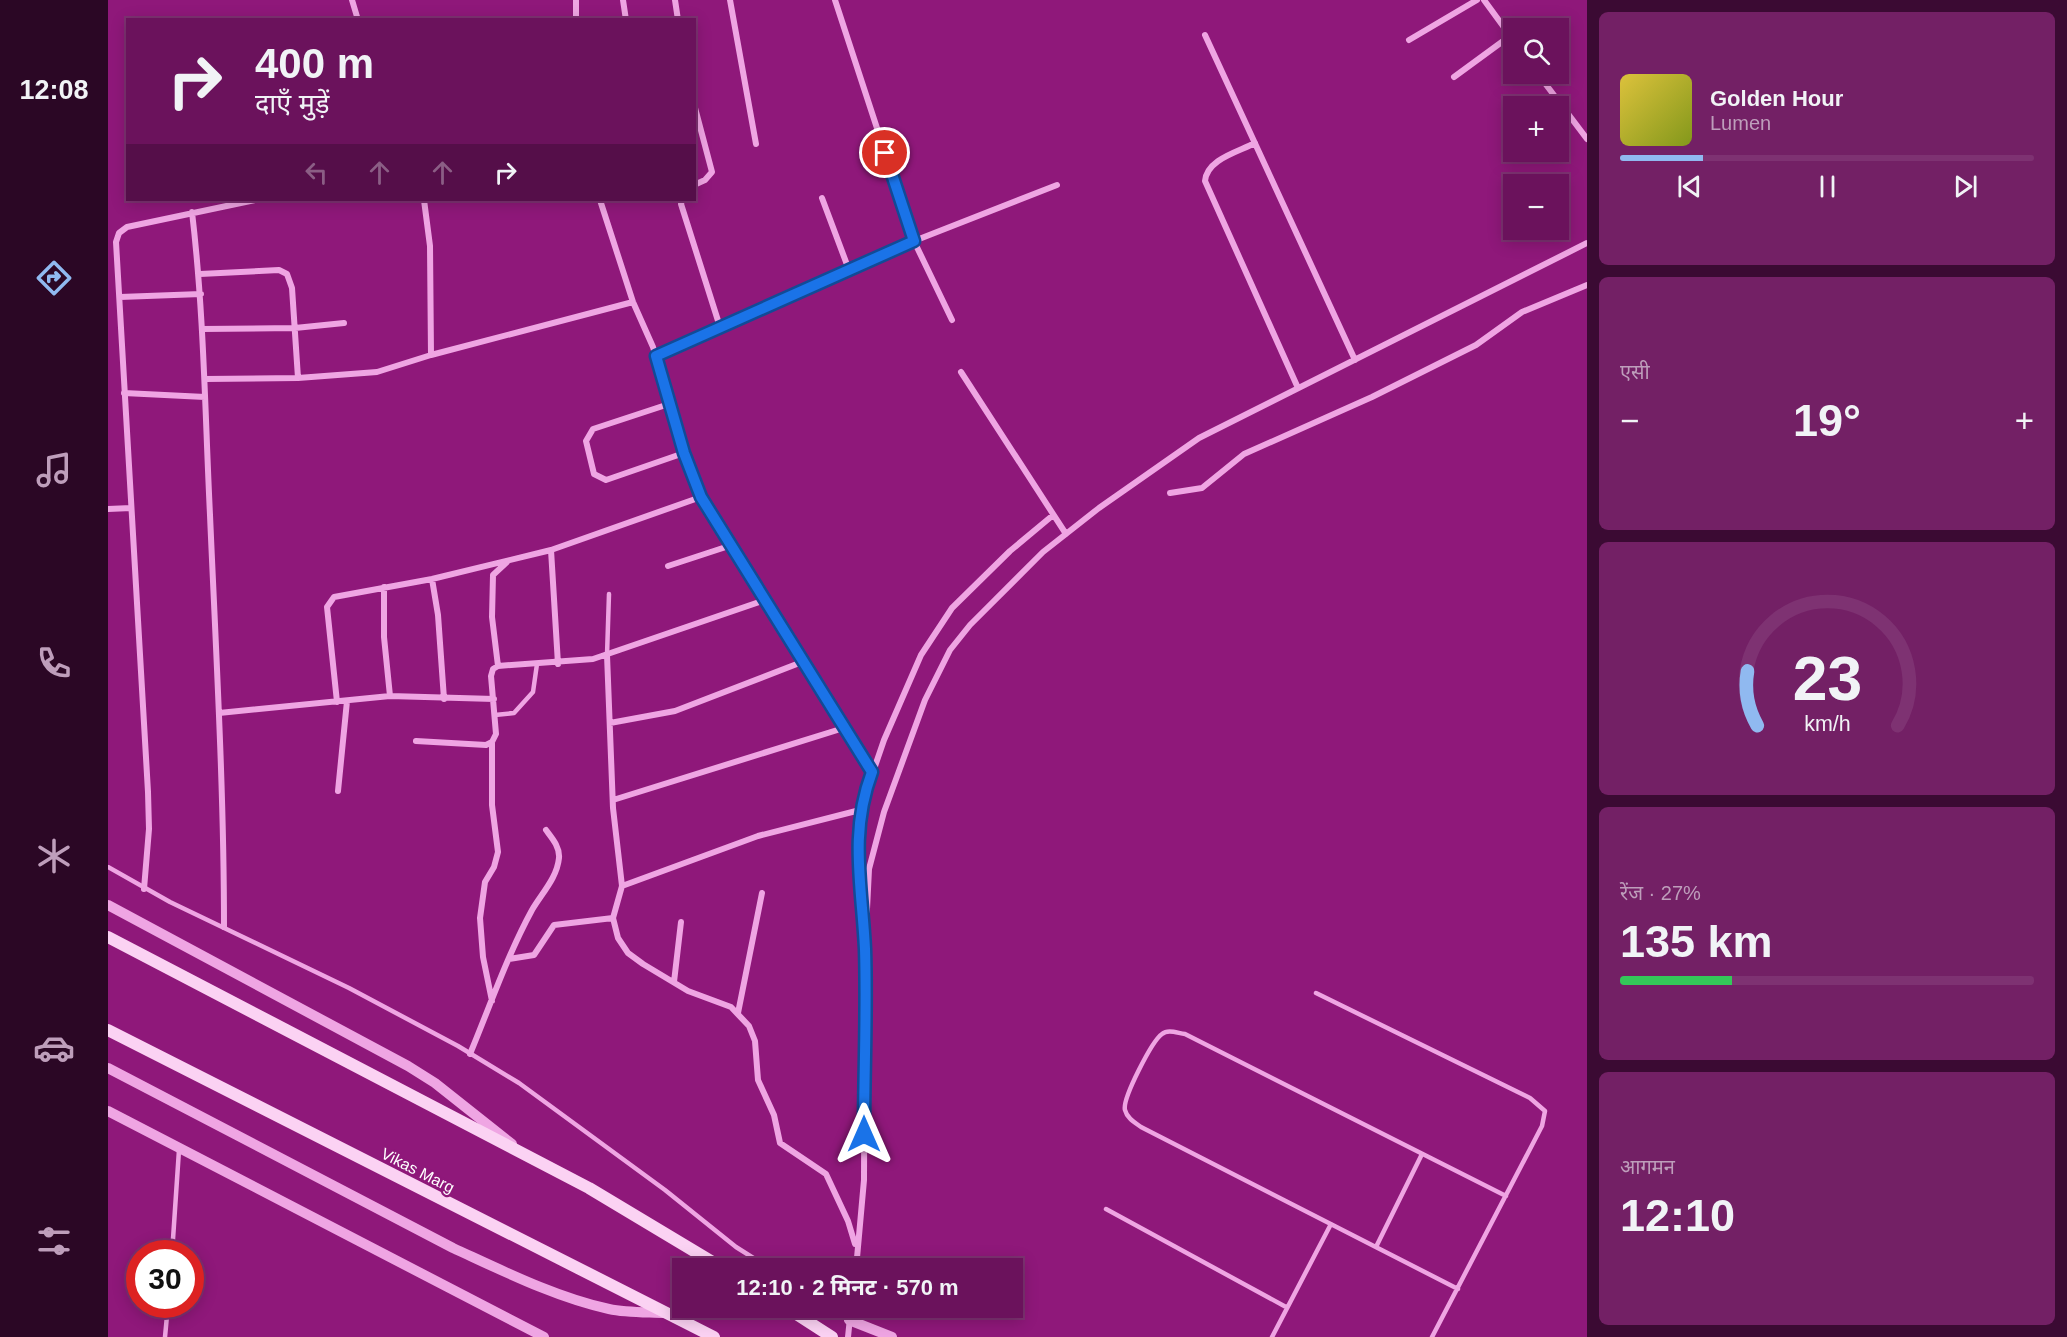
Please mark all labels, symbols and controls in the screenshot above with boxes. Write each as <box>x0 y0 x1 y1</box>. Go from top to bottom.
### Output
map controls <box>1503 18 1569 240</box>
button: search <box>1503 18 1569 84</box>
text: 400 m <box>255 40 374 87</box>
icon: right <box>156 42 234 120</box>
text: 12:08 <box>19 75 89 105</box>
text: Golden Hour <box>1710 86 1843 111</box>
text: दाएँ मुड़ें <box>255 89 329 119</box>
button: + <box>1503 96 1569 162</box>
text: Lumen <box>1710 112 1771 134</box>
pin <box>859 127 910 178</box>
icon: arrive <box>868 136 901 169</box>
icon: left <box>300 156 333 189</box>
icon: ahead <box>363 156 396 189</box>
icon: ahead <box>426 156 459 189</box>
icon: right <box>489 156 522 189</box>
icon: previous <box>1673 170 1706 203</box>
icon: pause <box>1811 170 1844 203</box>
icon: next <box>1949 170 1982 203</box>
button: − <box>1503 174 1569 240</box>
icon: directions <box>33 257 75 299</box>
text: एसी <box>1620 361 1650 383</box>
text: 19° <box>1793 395 1861 446</box>
text: − <box>1620 402 1639 439</box>
text: + <box>2015 402 2034 439</box>
icon: music <box>33 449 75 491</box>
icon: phone <box>33 642 75 684</box>
text: 23 <box>1792 644 1862 713</box>
text: km/h <box>1804 712 1850 736</box>
icon: climate <box>33 835 75 877</box>
text: रेंज · 27% <box>1620 882 1701 904</box>
text: 135 km <box>1620 916 1773 967</box>
icon: car <box>33 1027 75 1069</box>
position arrow <box>832 1102 896 1166</box>
street label: Vikas Marg <box>378 1145 457 1196</box>
text: आगमन <box>1620 1156 1675 1178</box>
text: 12:10 <box>1620 1190 1735 1241</box>
icon: filters <box>33 1220 75 1262</box>
speed limit sign: 30 <box>126 1240 204 1318</box>
text: 12:10 · 2 मिनट · 570 m <box>736 1275 959 1300</box>

